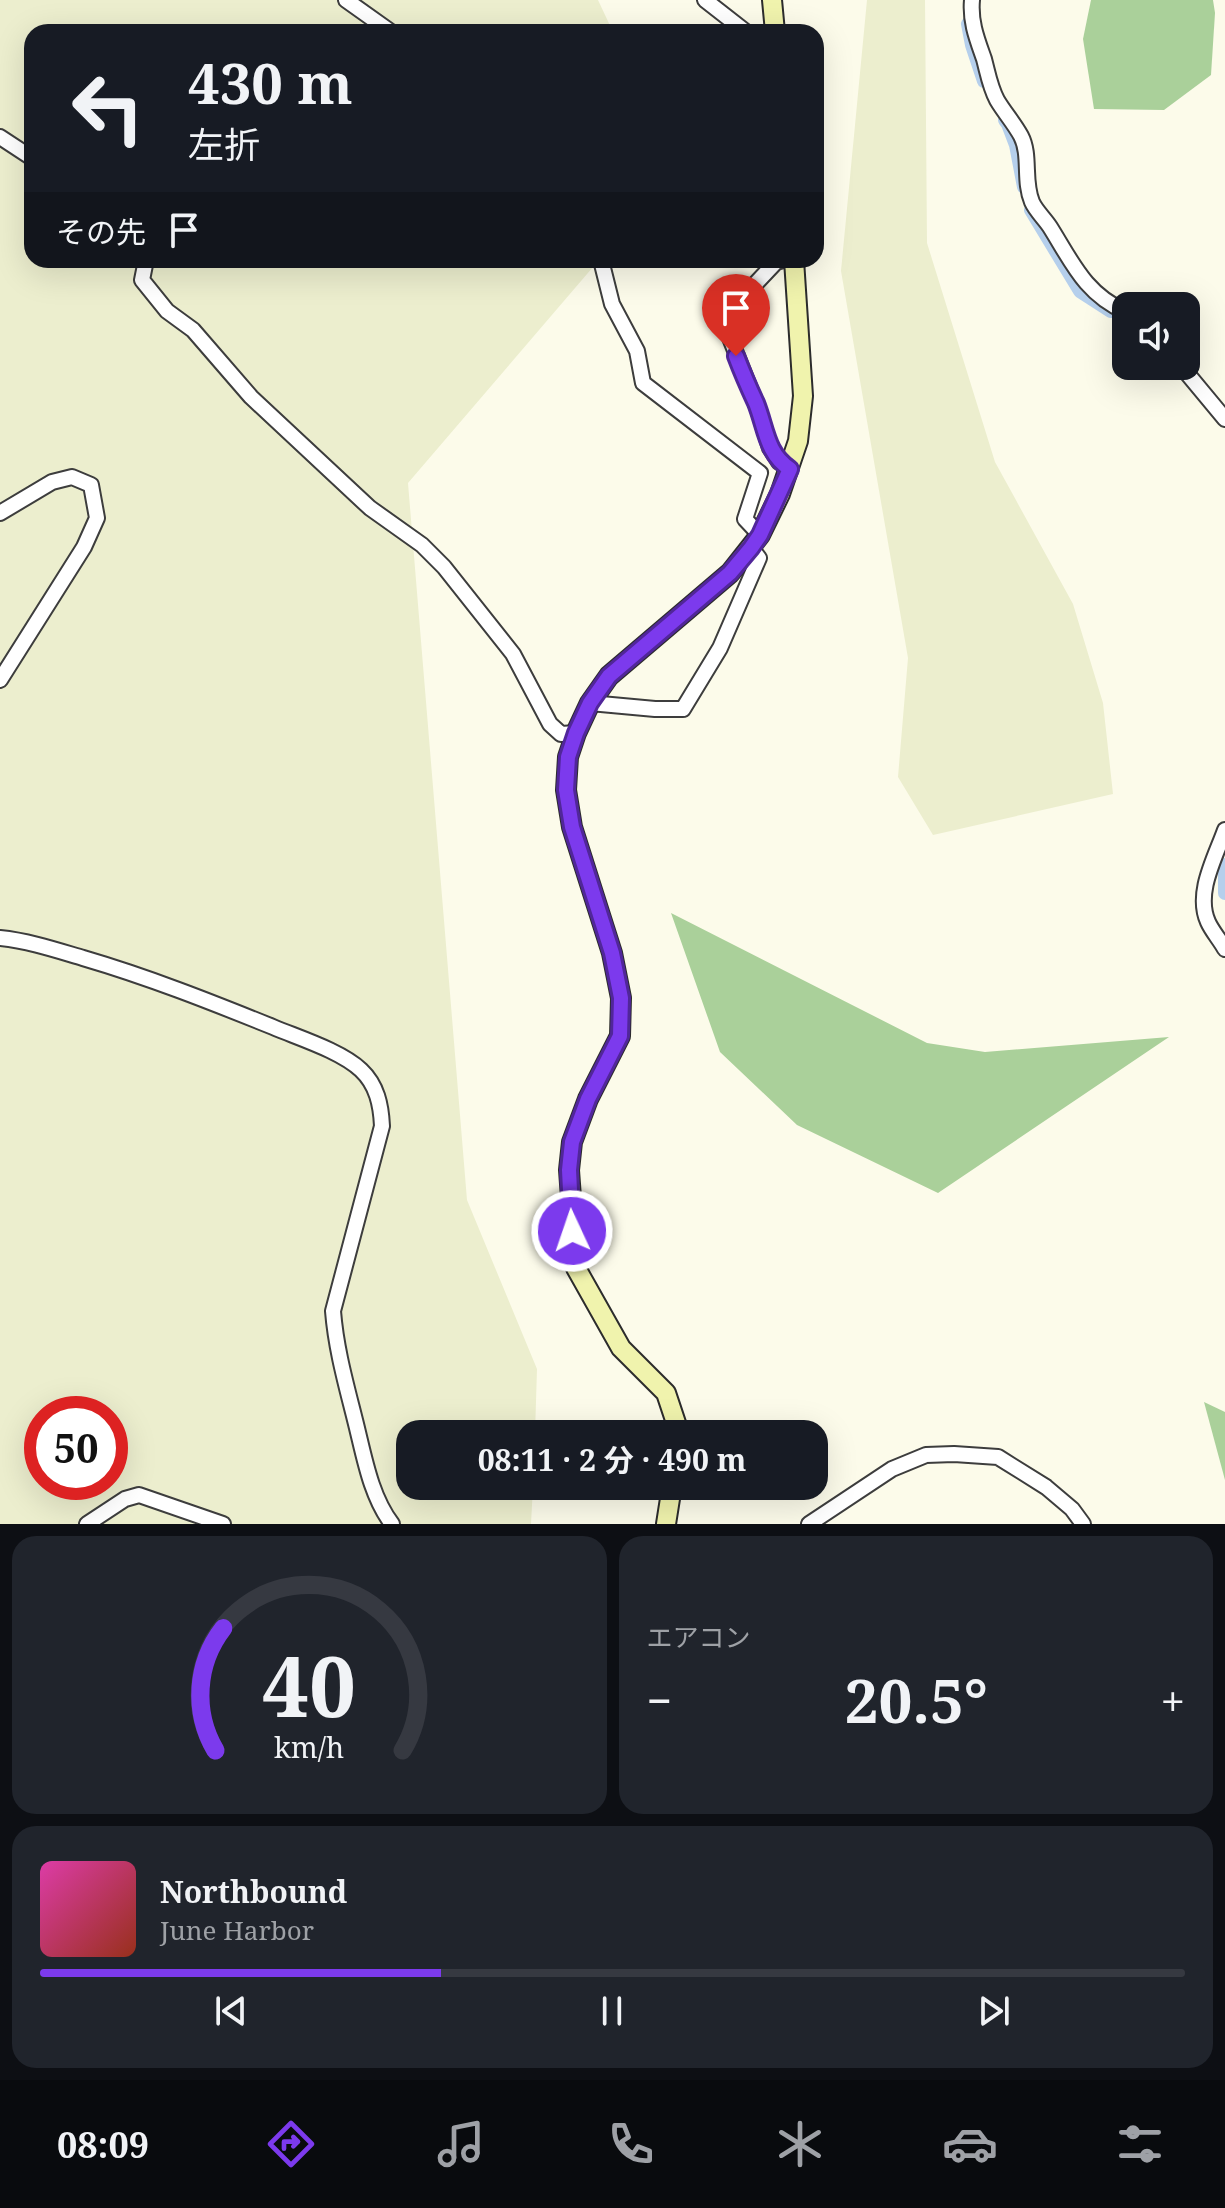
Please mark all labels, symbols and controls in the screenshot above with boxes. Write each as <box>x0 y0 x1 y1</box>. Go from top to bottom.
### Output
text: 430 m <box>188 44 353 120</box>
icon: left <box>56 56 160 160</box>
text: 左折 <box>188 120 260 169</box>
icon: arrive <box>162 208 206 252</box>
text: その先 <box>56 211 146 252</box>
pin <box>702 274 770 356</box>
icon: arrive <box>714 286 758 330</box>
map controls <box>1112 292 1200 380</box>
button: sound <box>1112 292 1200 380</box>
position arrow <box>530 1189 614 1273</box>
speed limit sign: 50 <box>24 1396 128 1500</box>
text: 08:11 · 2 分 · 490 m <box>478 1439 746 1480</box>
text: エアコン <box>647 1619 751 1655</box>
text: 40 <box>262 1628 356 1741</box>
text: 20.5° <box>845 1659 988 1741</box>
text: − <box>647 1670 672 1730</box>
text: + <box>1160 1670 1185 1730</box>
text: km/h <box>274 1727 344 1766</box>
text: Northbound <box>160 1871 347 1912</box>
text: June Harbor <box>160 1912 314 1948</box>
icon: previous <box>209 1989 253 2033</box>
icon: pause <box>590 1989 634 2033</box>
icon: next <box>972 1989 1016 2033</box>
icon: directions <box>263 2116 319 2172</box>
icon: music <box>433 2116 489 2172</box>
icon: phone <box>603 2116 659 2172</box>
icon: climate <box>772 2116 828 2172</box>
icon: car <box>942 2116 998 2172</box>
icon: filters <box>1112 2116 1168 2172</box>
text: 08:09 <box>57 2120 149 2169</box>

